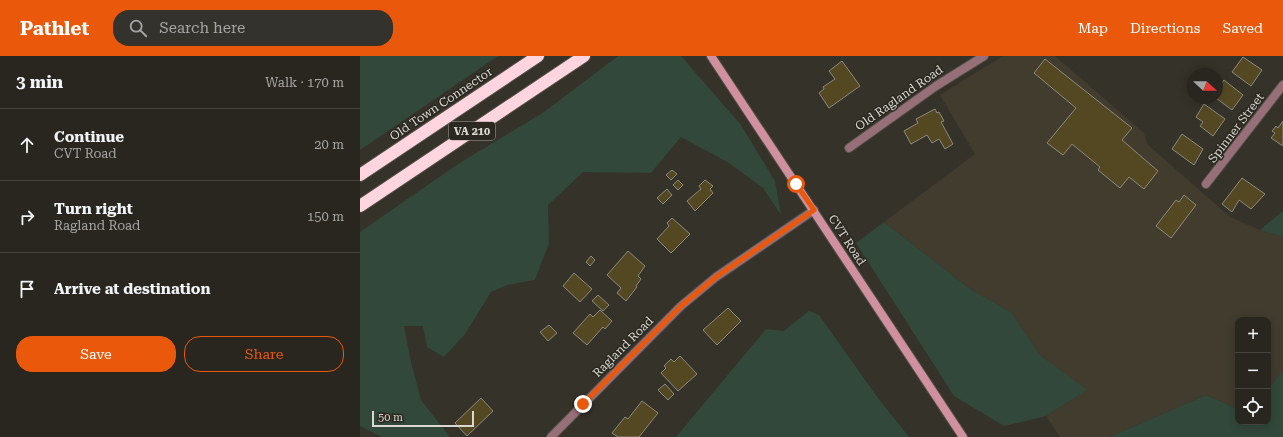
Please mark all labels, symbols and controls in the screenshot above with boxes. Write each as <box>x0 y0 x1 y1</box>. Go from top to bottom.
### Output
search box <box>113 10 393 46</box>
text: Pathlet <box>20 17 89 40</box>
icon: search <box>127 17 149 39</box>
text: Search here <box>159 19 245 37</box>
text: Map <box>1078 20 1108 36</box>
text: Directions <box>1130 20 1200 36</box>
text: Saved <box>1222 20 1263 36</box>
street label: Old Ragland Road <box>853 62 946 133</box>
street label: Old Town Connector <box>387 64 495 144</box>
north arrow <box>1187 68 1223 104</box>
text: 3 min <box>16 72 63 92</box>
text: Walk · 170 m <box>265 75 344 90</box>
street label: Spinner Street <box>1205 90 1267 166</box>
road number: VA 210 <box>449 122 495 140</box>
text: Continue <box>54 128 124 146</box>
icon: ahead <box>16 134 38 156</box>
text: 20 m <box>314 137 344 152</box>
text: CVT Road <box>54 146 117 161</box>
route start <box>787 175 805 193</box>
text: Turn right <box>54 200 133 218</box>
icon: right <box>16 206 38 228</box>
text: 150 m <box>307 209 344 224</box>
street label: CVT Road <box>825 212 869 268</box>
text: Ragland Road <box>54 218 140 233</box>
icon: arrive <box>16 278 38 300</box>
text: Arrive at destination <box>54 280 210 298</box>
street label: Ragland Road <box>590 314 656 380</box>
map controls <box>1235 317 1271 425</box>
button: + <box>1235 317 1271 353</box>
button: Save <box>16 336 176 372</box>
button: Share <box>184 336 344 372</box>
button: − <box>1235 353 1271 389</box>
button: locate <box>1235 389 1271 425</box>
route end <box>574 395 592 413</box>
scale bar <box>372 409 474 428</box>
text: 50 m <box>378 411 403 424</box>

